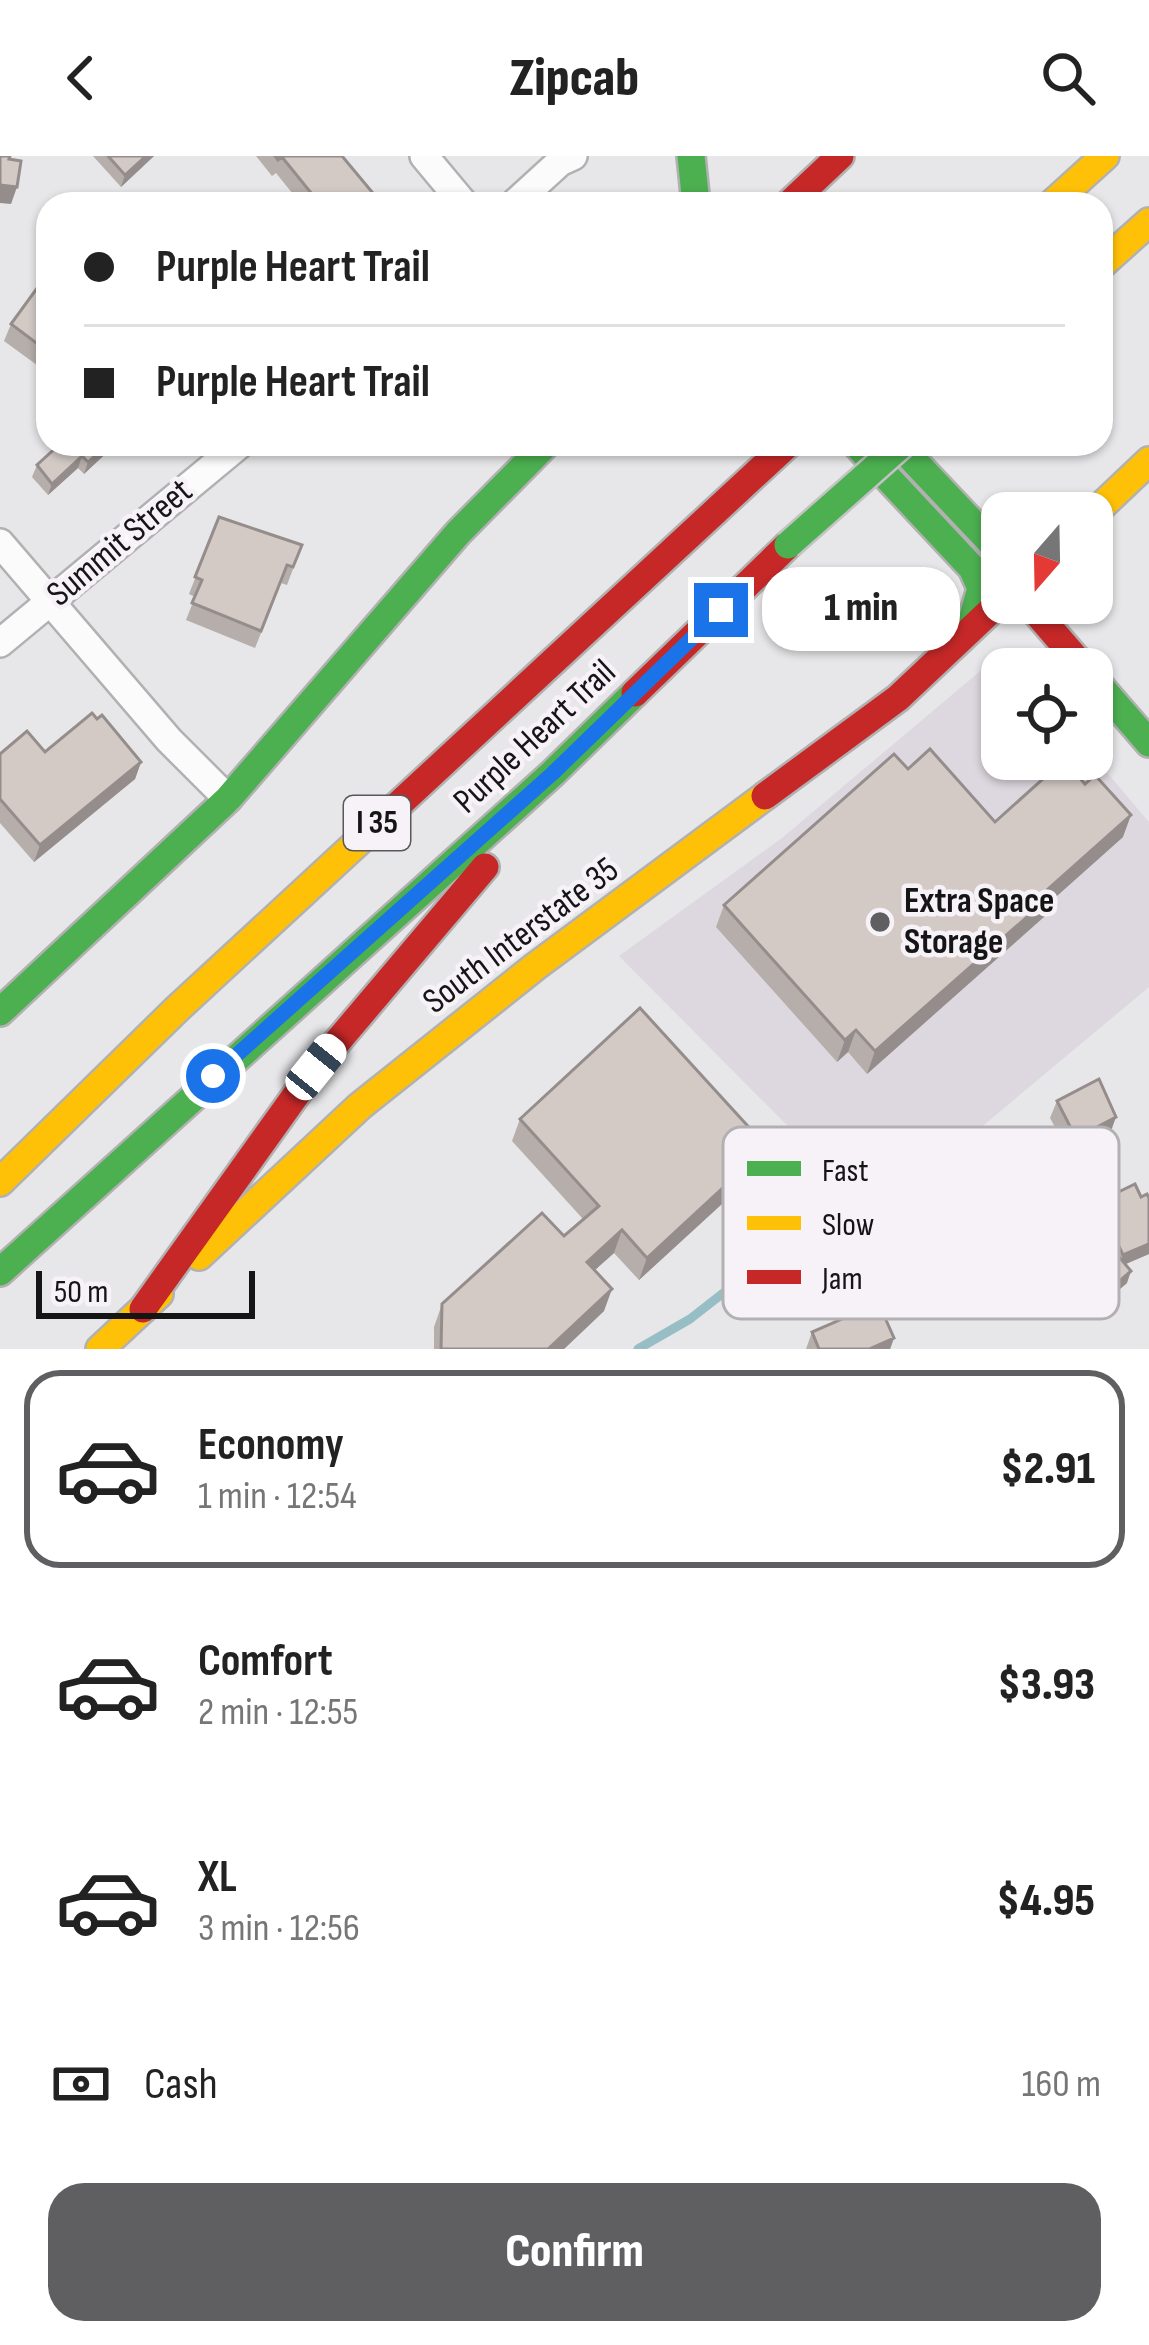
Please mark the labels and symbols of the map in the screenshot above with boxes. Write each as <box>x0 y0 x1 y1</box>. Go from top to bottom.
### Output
street label: Summit Street <box>39 470 201 616</box>
north arrow <box>981 492 1113 624</box>
callout: 1 min <box>763 568 961 652</box>
route end <box>694 583 748 637</box>
street label: Purple Heart Trail <box>445 651 625 823</box>
road number: I 35 <box>344 796 410 850</box>
street label: South Interstate 35 <box>415 849 627 1023</box>
place label: Extra Space Storage <box>904 880 1054 964</box>
marker: Extra Space Storage <box>867 909 893 935</box>
car <box>279 1028 353 1106</box>
route start <box>186 1049 240 1103</box>
legend <box>723 1127 1119 1319</box>
text: Fast <box>822 1151 869 1191</box>
text: Slow <box>822 1205 874 1245</box>
text: Jam <box>821 1259 863 1299</box>
scale bar <box>36 1265 255 1318</box>

